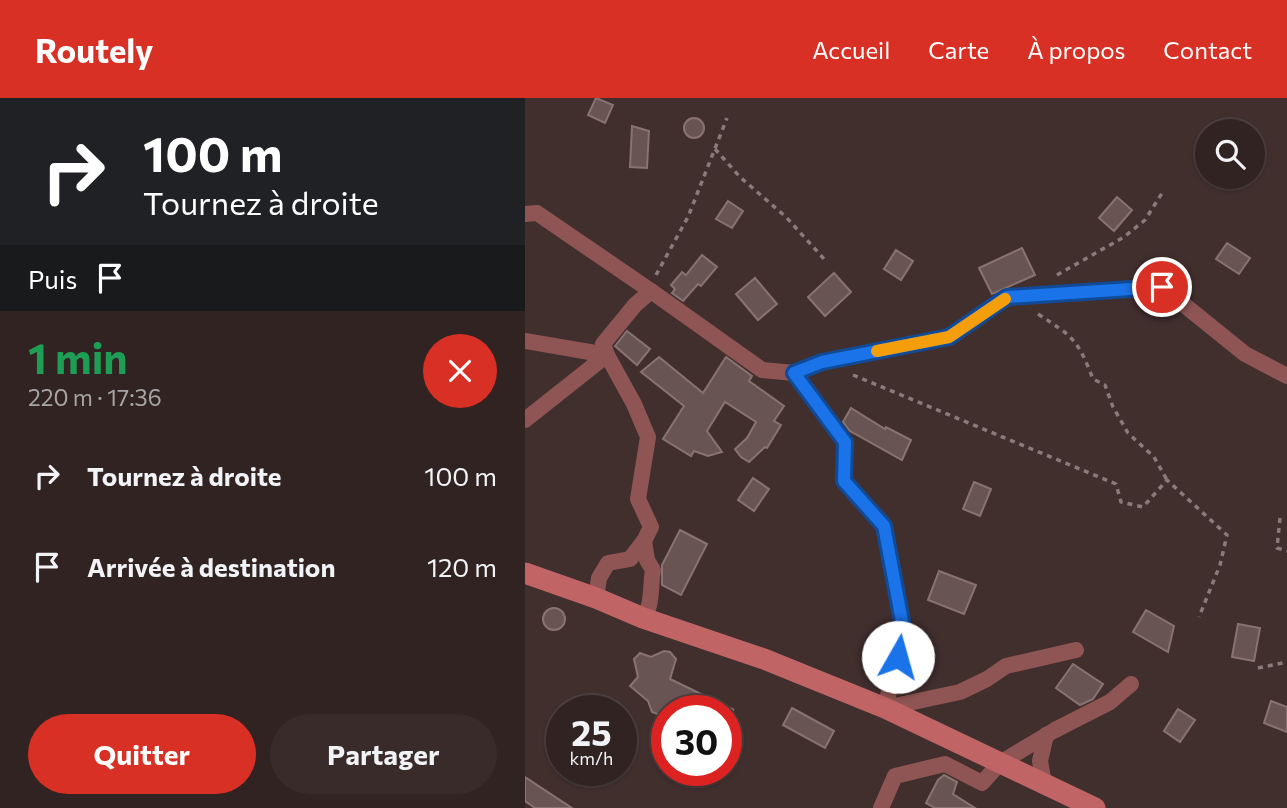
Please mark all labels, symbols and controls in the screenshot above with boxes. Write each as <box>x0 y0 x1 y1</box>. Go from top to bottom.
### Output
text: Routely <box>35 29 153 70</box>
text: Accueil <box>812 35 890 64</box>
text: Carte <box>928 35 989 64</box>
text: À propos <box>1027 35 1125 64</box>
text: Contact <box>1163 35 1252 64</box>
map controls <box>1195 119 1265 189</box>
button: search <box>1195 119 1265 189</box>
text: 100 m <box>143 122 282 182</box>
icon: right <box>28 126 119 217</box>
text: Tournez à droite <box>143 182 379 222</box>
pin <box>1132 257 1192 317</box>
icon: arrive <box>91 259 129 297</box>
text: Puis <box>28 263 77 294</box>
icon: arrive <box>1143 268 1181 306</box>
text: 1 min <box>28 331 128 383</box>
button: close <box>423 334 497 408</box>
text: 220 m · 17:36 <box>28 383 162 411</box>
icon: right <box>28 457 66 495</box>
text: Tournez à droite <box>87 460 282 491</box>
text: 100 m <box>424 460 497 491</box>
icon: arrive <box>28 548 66 586</box>
text: Arrivée à destination <box>87 551 335 582</box>
text: 120 m <box>427 551 497 582</box>
position arrow <box>861 620 935 694</box>
speed limit sign: 30 <box>651 695 742 786</box>
text: 25 <box>571 710 612 753</box>
button: Quitter <box>28 714 256 794</box>
button: Partager <box>270 714 497 794</box>
text: km/h <box>570 747 613 769</box>

